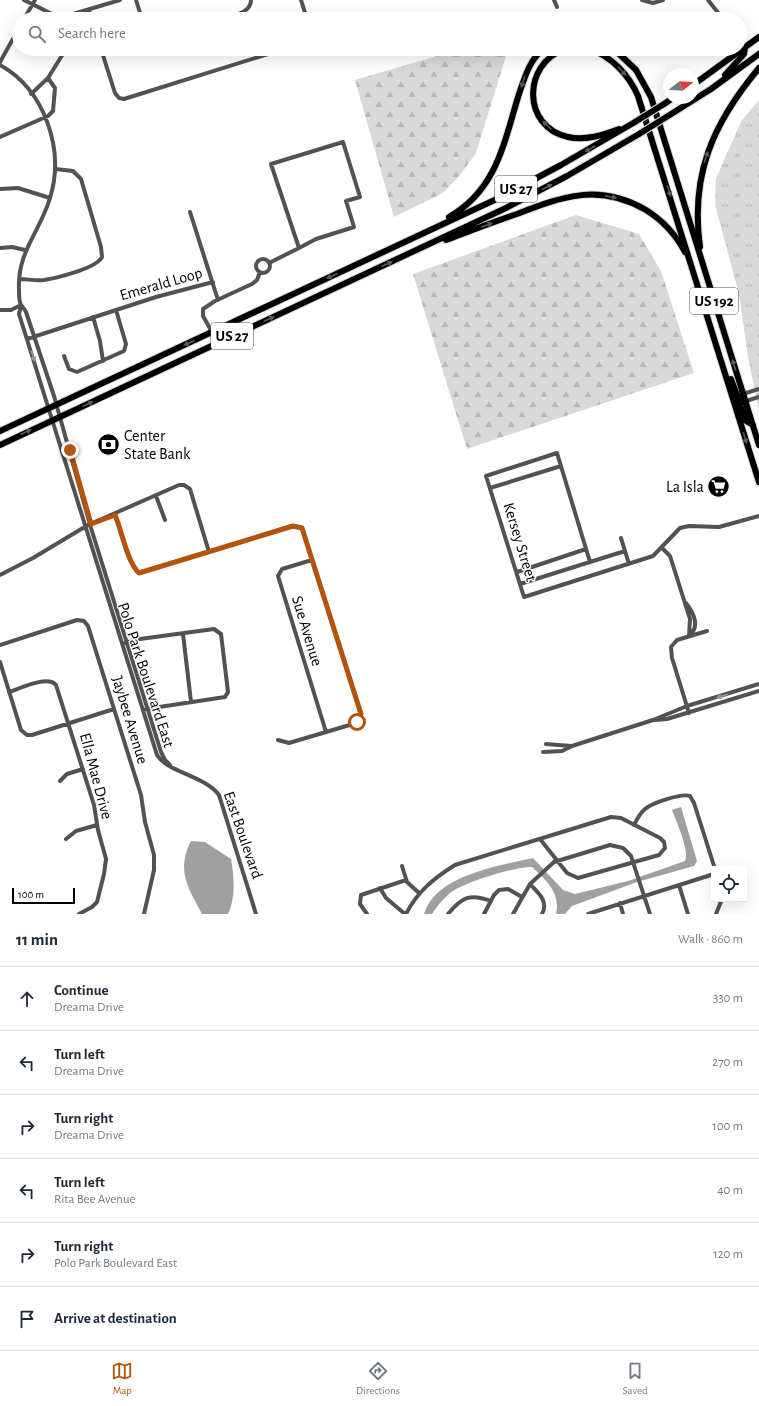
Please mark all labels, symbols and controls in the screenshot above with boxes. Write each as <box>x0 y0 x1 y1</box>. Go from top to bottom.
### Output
search box <box>12 12 747 56</box>
icon: search <box>26 23 48 45</box>
text: Search here <box>58 26 126 41</box>
one-way arrow <box>617 66 627 76</box>
north arrow <box>663 68 699 104</box>
one-way arrow <box>520 76 526 88</box>
one-way arrow <box>542 120 552 129</box>
one-way arrow <box>584 146 596 153</box>
one-way arrow <box>703 151 709 163</box>
road number: US 27 <box>495 176 537 202</box>
one-way arrow <box>541 184 552 190</box>
one-way arrow <box>666 186 672 198</box>
one-way arrow <box>605 194 618 200</box>
one-way arrow <box>481 221 493 227</box>
one-way arrow <box>381 261 392 267</box>
street label: Emerald Loop <box>118 265 204 303</box>
one-way arrow <box>326 273 337 279</box>
road number: US 192 <box>690 288 738 314</box>
one-way arrow <box>263 316 275 322</box>
road number: US 27 <box>211 323 253 349</box>
one-way arrow <box>183 340 194 346</box>
one-way arrow <box>30 350 36 362</box>
one-way arrow <box>731 359 737 371</box>
one-way arrow <box>82 400 94 407</box>
place label: Center State Bank <box>124 428 191 462</box>
one-way arrow <box>21 429 32 435</box>
bank icon: Center State Bank <box>95 432 121 458</box>
one-way arrow <box>742 432 748 444</box>
route end <box>61 441 79 459</box>
supermarket icon: La Isla <box>706 474 732 500</box>
place label: La Isla <box>666 479 704 495</box>
street label: Kersey Street <box>499 501 540 584</box>
street label: Sue Avenue <box>289 594 325 668</box>
street label: Polo Park Boulevard East <box>115 600 177 750</box>
street label: Jaybee Avenue <box>108 674 151 766</box>
one-way arrow <box>715 693 727 699</box>
route start <box>348 713 366 731</box>
street label: Ella Mae Drive <box>77 731 115 821</box>
street label: East Boulevard <box>221 789 265 881</box>
map controls <box>711 866 747 902</box>
button: locate <box>711 866 747 902</box>
scale bar <box>12 886 75 905</box>
text: 100 m <box>18 889 44 900</box>
text: 11 min <box>16 931 58 948</box>
text: Walk · 860 m <box>678 933 743 946</box>
text: Continue <box>54 983 109 998</box>
icon: ahead <box>16 988 38 1010</box>
text: 330 m <box>713 992 743 1005</box>
text: Dreama Drive <box>54 1001 124 1014</box>
text: Turn left <box>54 1047 105 1062</box>
icon: left <box>16 1052 38 1074</box>
text: 270 m <box>712 1056 743 1069</box>
text: Dreama Drive <box>54 1065 124 1078</box>
text: Turn right <box>54 1111 113 1126</box>
icon: right <box>16 1116 38 1138</box>
text: 100 m <box>712 1120 743 1133</box>
text: Dreama Drive <box>54 1129 124 1142</box>
text: Turn left <box>54 1175 105 1190</box>
icon: left <box>16 1180 38 1202</box>
text: 40 m <box>717 1184 743 1197</box>
text: Rita Bee Avenue <box>54 1193 136 1206</box>
text: Turn right <box>54 1239 113 1254</box>
icon: right <box>16 1244 38 1266</box>
text: 120 m <box>713 1248 743 1261</box>
text: Polo Park Boulevard East <box>54 1257 177 1270</box>
icon: arrive <box>16 1308 38 1330</box>
text: Arrive at destination <box>54 1311 177 1326</box>
tab: Map <box>111 1360 133 1397</box>
tab: Directions <box>356 1360 400 1397</box>
tab: Saved <box>622 1360 648 1397</box>

